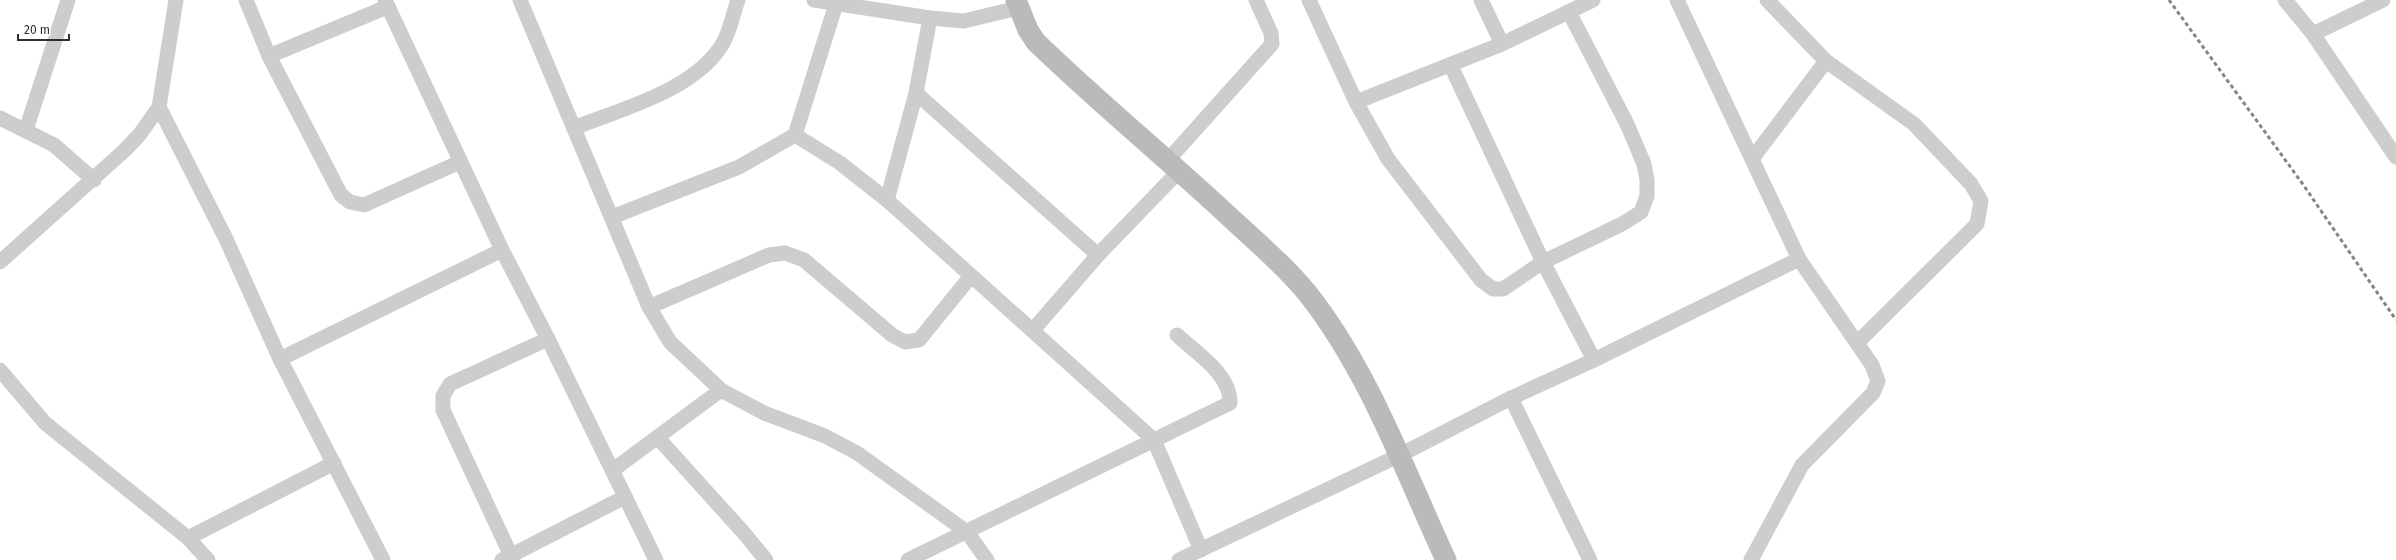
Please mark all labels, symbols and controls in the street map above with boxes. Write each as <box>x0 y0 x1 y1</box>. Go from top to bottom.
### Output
scale bar <box>18 16 69 42</box>
text: 20 m <box>24 23 50 37</box>

